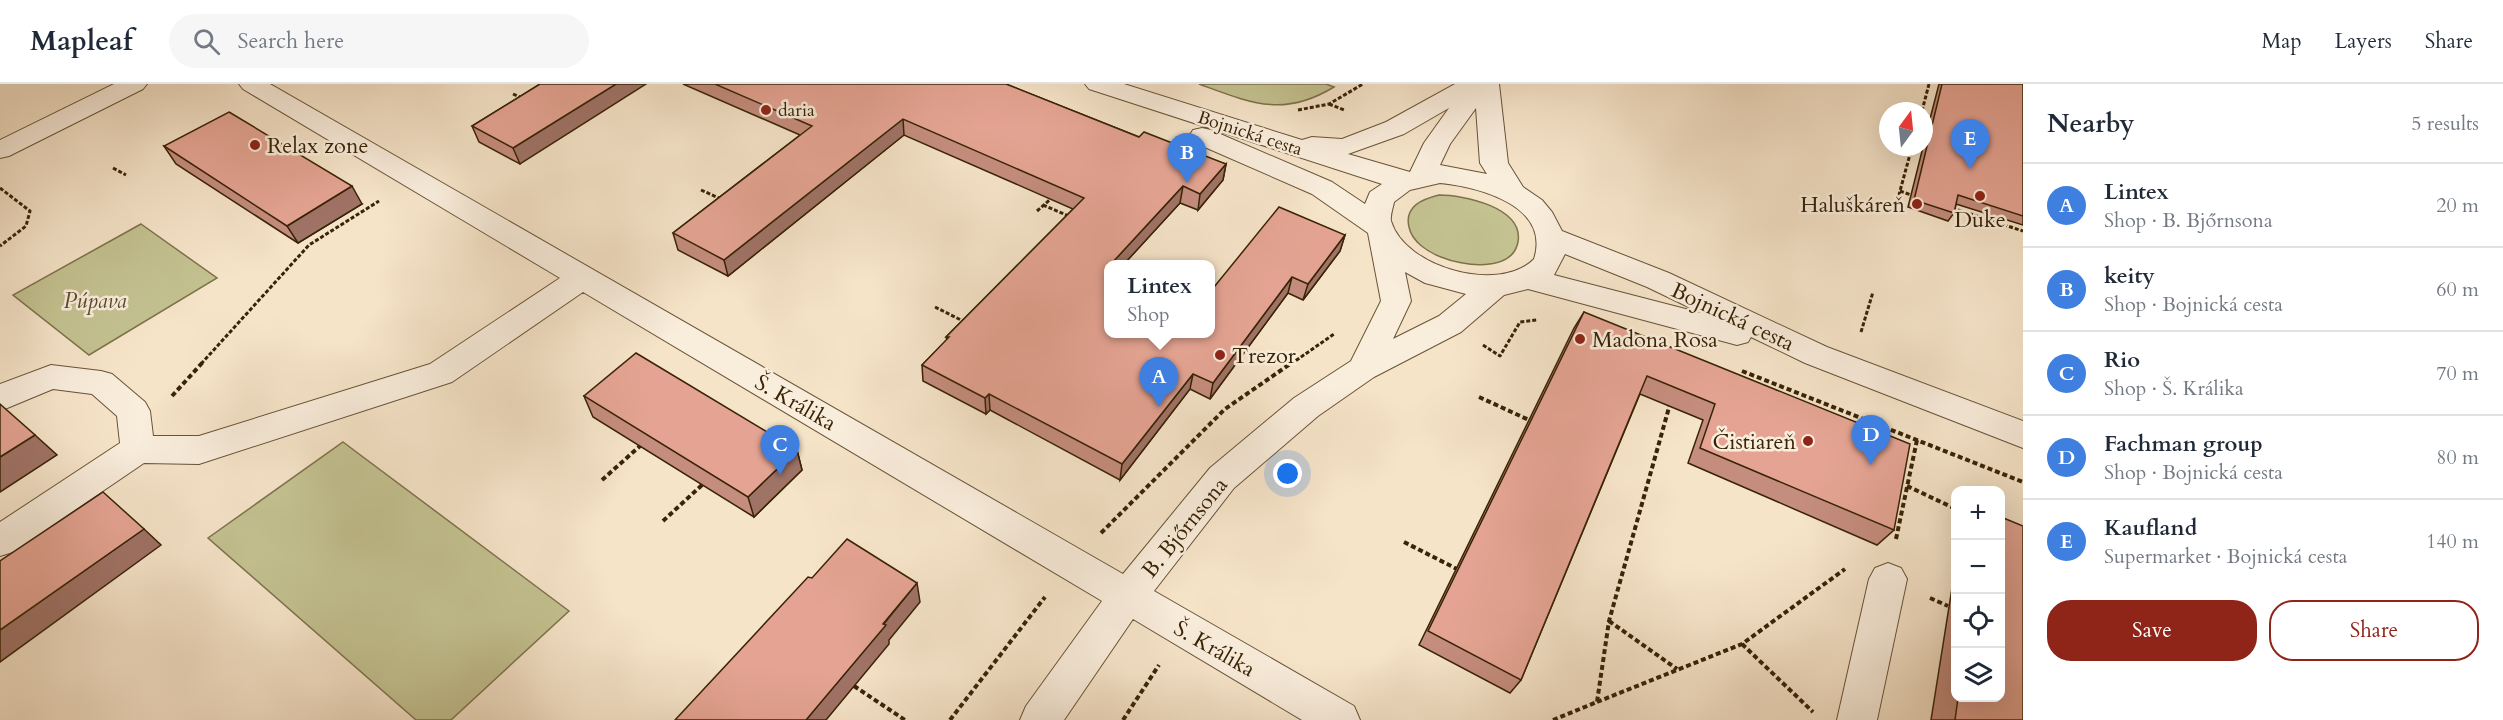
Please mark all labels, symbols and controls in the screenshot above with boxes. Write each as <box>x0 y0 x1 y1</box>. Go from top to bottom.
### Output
search box <box>169 14 589 68</box>
text: Mapleaf <box>30 22 133 60</box>
icon: search <box>190 25 223 58</box>
text: Search here <box>238 26 344 56</box>
text: Map <box>2262 27 2302 56</box>
text: Layers <box>2335 27 2392 56</box>
text: Share <box>2425 27 2473 56</box>
place label: daria <box>778 98 815 123</box>
north arrow <box>1879 102 1933 156</box>
marker: daria <box>759 103 773 117</box>
street label: Bojnická cesta <box>1194 105 1306 162</box>
text: Nearby <box>2047 106 2135 141</box>
text: 5 results <box>2411 110 2479 137</box>
pin: E <box>1950 120 1990 169</box>
place label: Relax zone <box>267 131 368 161</box>
pin: B <box>1168 134 1206 183</box>
marker: Relax zone <box>248 138 262 152</box>
text: Lintex <box>2104 177 2169 207</box>
marker: Duke <box>1973 189 1987 203</box>
place label: Haluškáreň <box>1800 190 1905 220</box>
text: A <box>2059 192 2074 219</box>
text: 20 m <box>2436 192 2479 219</box>
marker: Haluškáreň <box>1910 197 1924 211</box>
place label: Duke <box>1954 205 2006 235</box>
text: Shop · B. Bjőrnsona <box>2104 207 2273 234</box>
popup <box>1104 260 1215 338</box>
text: keity <box>2104 261 2155 291</box>
text: Lintex <box>1127 271 1192 301</box>
street label: Bojnická cesta <box>1666 275 1800 359</box>
text: B <box>2059 276 2074 303</box>
text: 60 m <box>2436 276 2479 303</box>
park label: Púpava <box>63 286 127 316</box>
text: Shop · Bojnická cesta <box>2104 291 2283 318</box>
text: Shop <box>1127 301 1170 328</box>
place label: Madona Rosa <box>1592 325 1718 355</box>
marker: Madona Rosa <box>1573 332 1587 346</box>
place label: Trezor <box>1232 341 1297 371</box>
text: Rio <box>2104 345 2140 375</box>
marker: Trezor <box>1213 348 1227 362</box>
pin: A <box>1140 358 1178 407</box>
text: C <box>2059 360 2074 387</box>
text: 70 m <box>2436 360 2479 387</box>
street label: Š. Králika <box>749 368 842 438</box>
text: Shop · Š. Králika <box>2104 375 2244 402</box>
pin: D <box>1852 416 1890 465</box>
pin: C <box>760 426 800 475</box>
place label: Čistiareň <box>1712 427 1796 457</box>
text: Fachman group <box>2104 429 2263 459</box>
marker: Čistiareň <box>1801 434 1815 448</box>
text: D <box>2058 444 2075 471</box>
text: 80 m <box>2436 444 2479 471</box>
your location <box>1273 459 1302 488</box>
text: Shop · Bojnická cesta <box>2104 459 2283 486</box>
street label: B. Bjőrnsona <box>1135 471 1235 584</box>
map controls <box>1951 486 2005 702</box>
button: + <box>1951 486 2005 540</box>
text: Kaufland <box>2104 513 2197 543</box>
text: E <box>2060 528 2073 555</box>
text: 140 m <box>2426 528 2479 555</box>
button: − <box>1951 540 2005 594</box>
text: Supermarket · Bojnická cesta <box>2104 543 2348 570</box>
button: locate <box>1951 594 2005 648</box>
button: Save <box>2047 600 2257 661</box>
button: Share <box>2269 600 2479 661</box>
street label: Š. Králika <box>1168 614 1261 684</box>
button: layers <box>1951 648 2005 702</box>

